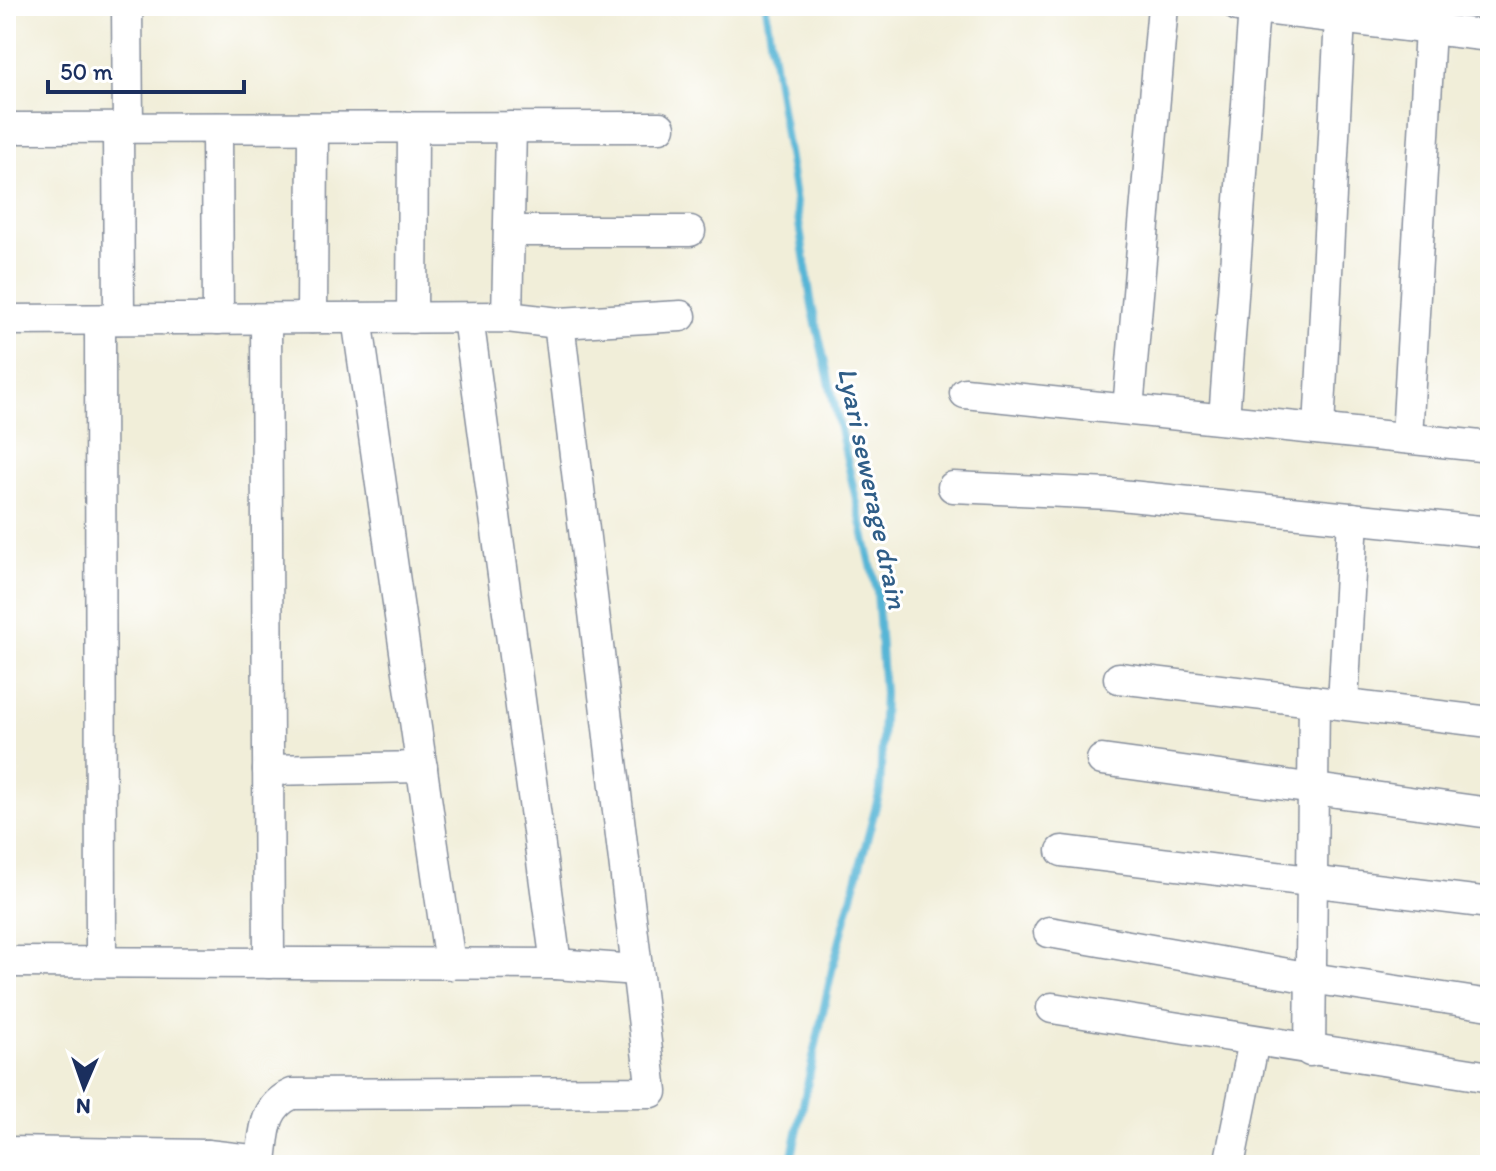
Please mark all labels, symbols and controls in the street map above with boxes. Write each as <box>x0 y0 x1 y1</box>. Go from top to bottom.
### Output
scale bar <box>48 44 244 94</box>
text: 50 m <box>60 57 113 86</box>
water label: Lyari sewerage drain <box>831 364 915 613</box>
north arrow <box>44 1047 124 1127</box>
text: N <box>75 1093 91 1120</box>

